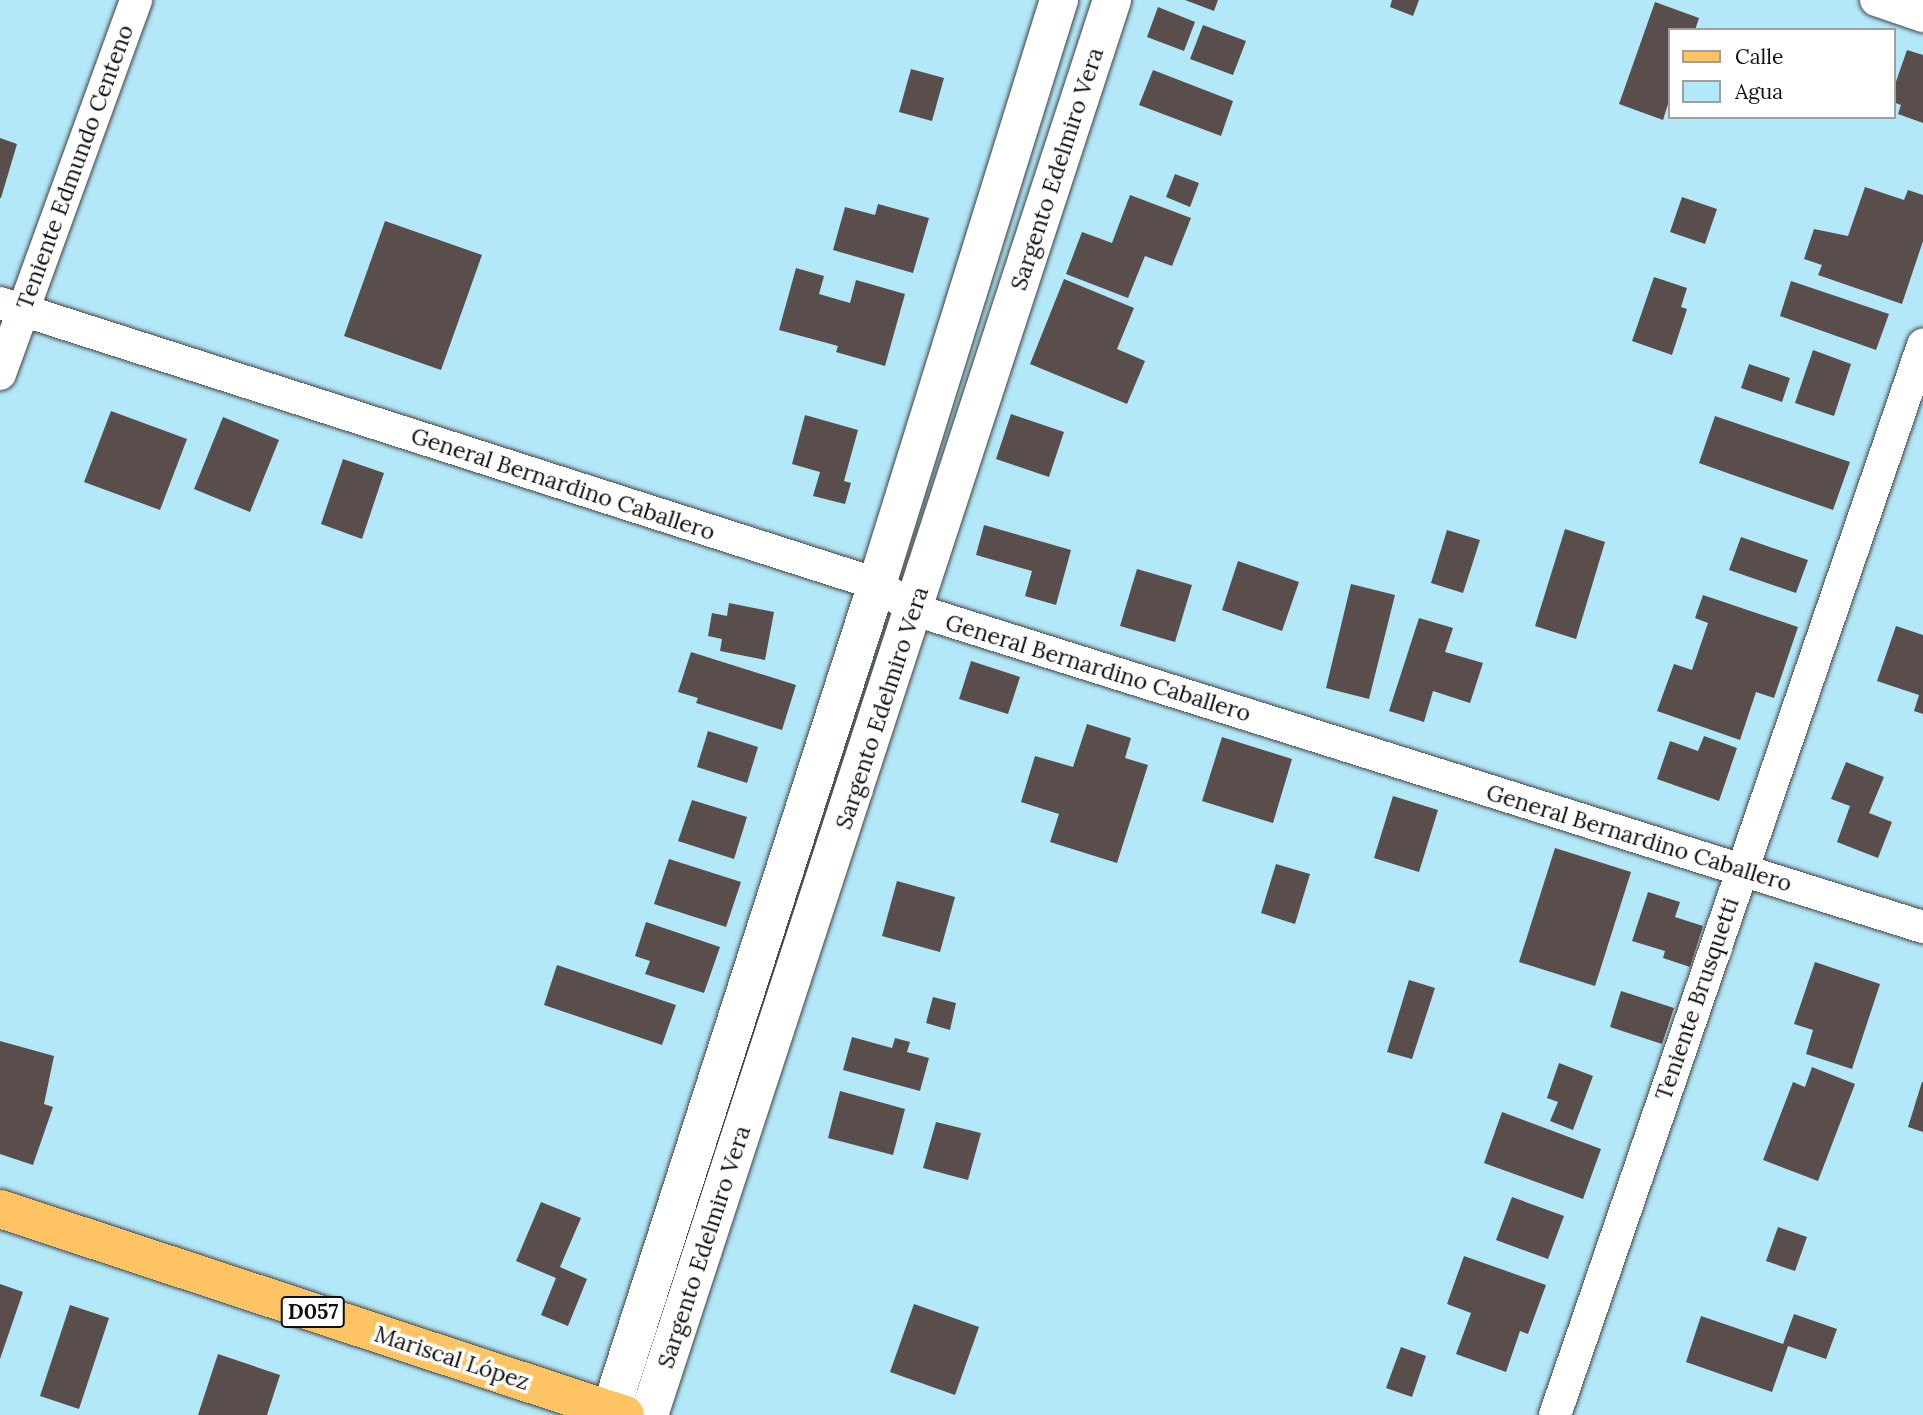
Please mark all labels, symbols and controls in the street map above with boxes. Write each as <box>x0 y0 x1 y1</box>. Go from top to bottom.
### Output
street label: Teniente Edmundo Centeno <box>11 21 139 313</box>
legend <box>1668 28 1895 119</box>
text: Calle <box>1735 43 1783 70</box>
street label: Sargento Edelmiro Vera <box>1005 44 1109 294</box>
text: Agua <box>1735 78 1783 105</box>
street label: General Bernardino Caballero <box>408 422 718 546</box>
street label: Sargento Edelmiro Vera <box>830 583 934 833</box>
street label: General Bernardino Caballero <box>942 608 1254 728</box>
street label: General Bernardino Caballero <box>1483 778 1795 898</box>
street label: Teniente Brusquetti <box>1649 894 1745 1104</box>
street label: Sargento Edelmiro Vera <box>652 1122 756 1372</box>
road number: D057 <box>280 1294 346 1330</box>
street label: Mariscal López <box>371 1320 533 1396</box>

